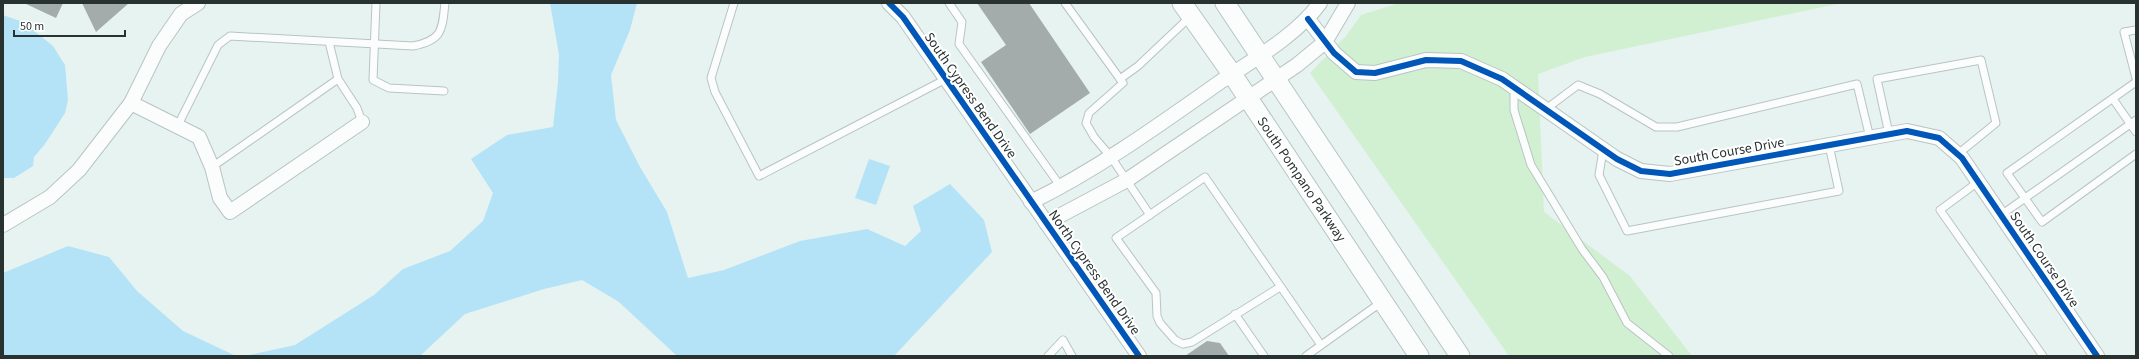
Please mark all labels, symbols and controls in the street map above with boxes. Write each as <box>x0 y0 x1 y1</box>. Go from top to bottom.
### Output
scale bar <box>14 12 125 38</box>
text: 50 m <box>20 18 44 35</box>
street label: South Cypress Bend Drive <box>919 28 1021 163</box>
street label: South Pompano Parkway <box>1252 113 1351 246</box>
street label: South Course Drive <box>1672 132 1786 172</box>
street label: North Cypress Bend Drive <box>1043 206 1145 339</box>
street label: South Course Drive <box>2005 208 2084 312</box>

